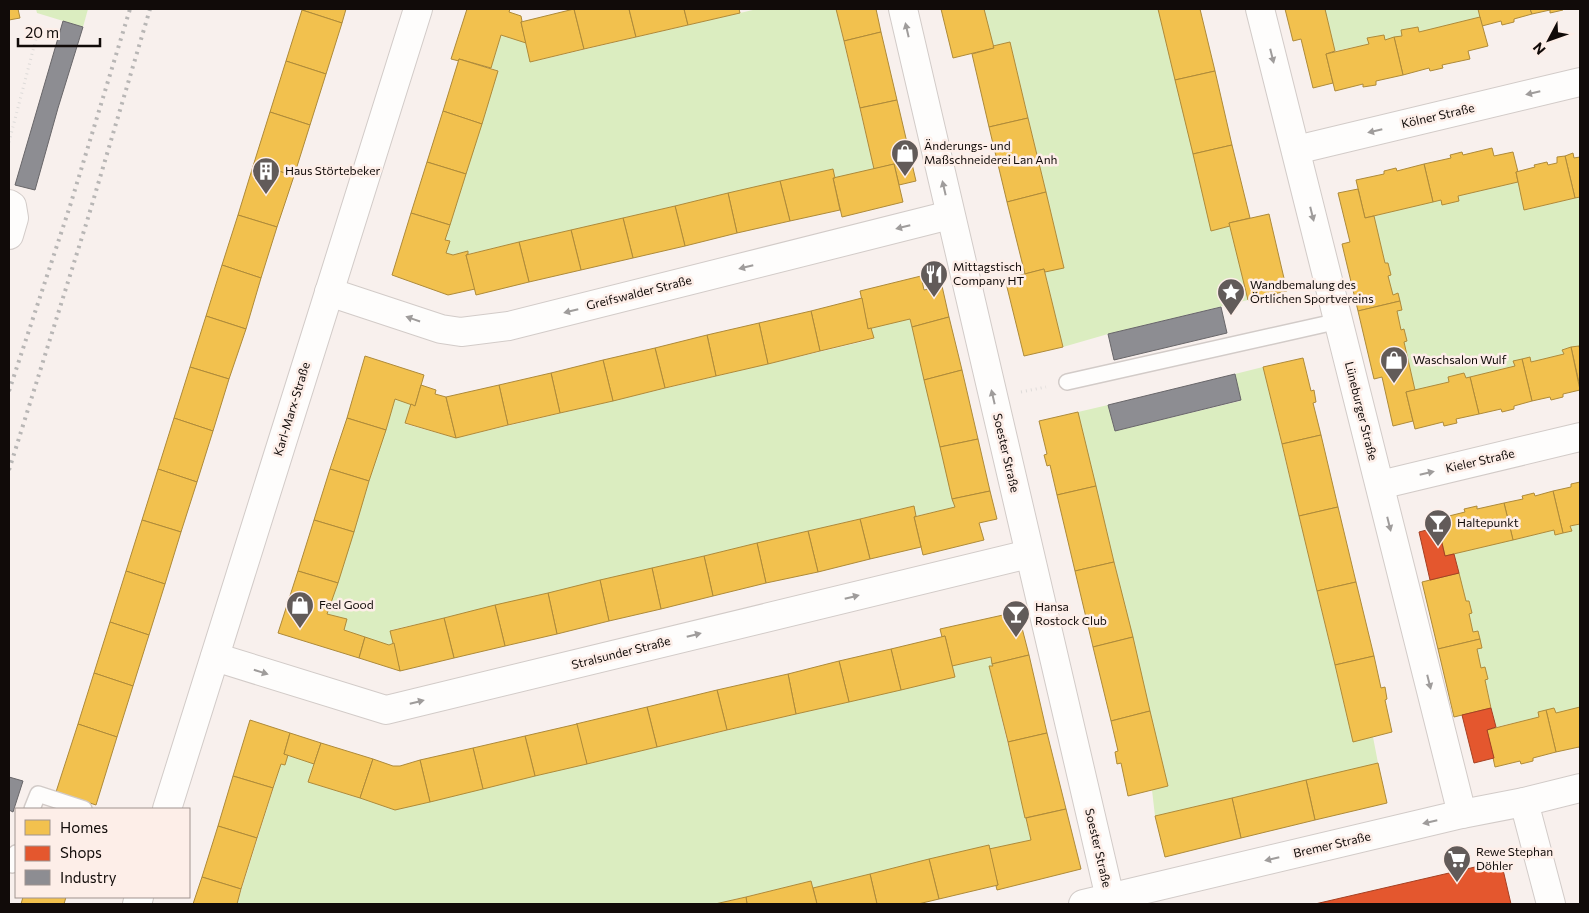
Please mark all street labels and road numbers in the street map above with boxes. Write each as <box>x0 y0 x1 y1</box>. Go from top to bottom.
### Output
street label: Kölner Straße <box>1400 100 1476 130</box>
street label: Greifswalder Straße <box>585 272 693 312</box>
street label: Karl-Marx-Straße <box>270 360 312 457</box>
street label: Lüneburger Straße <box>1343 360 1381 462</box>
street label: Soester Straße <box>991 412 1023 494</box>
street label: Kieler Straße <box>1444 445 1516 475</box>
street label: Stralsunder Straße <box>570 633 672 671</box>
street label: Soester Straße <box>1083 807 1115 889</box>
street label: Bremer Straße <box>1292 828 1372 860</box>

